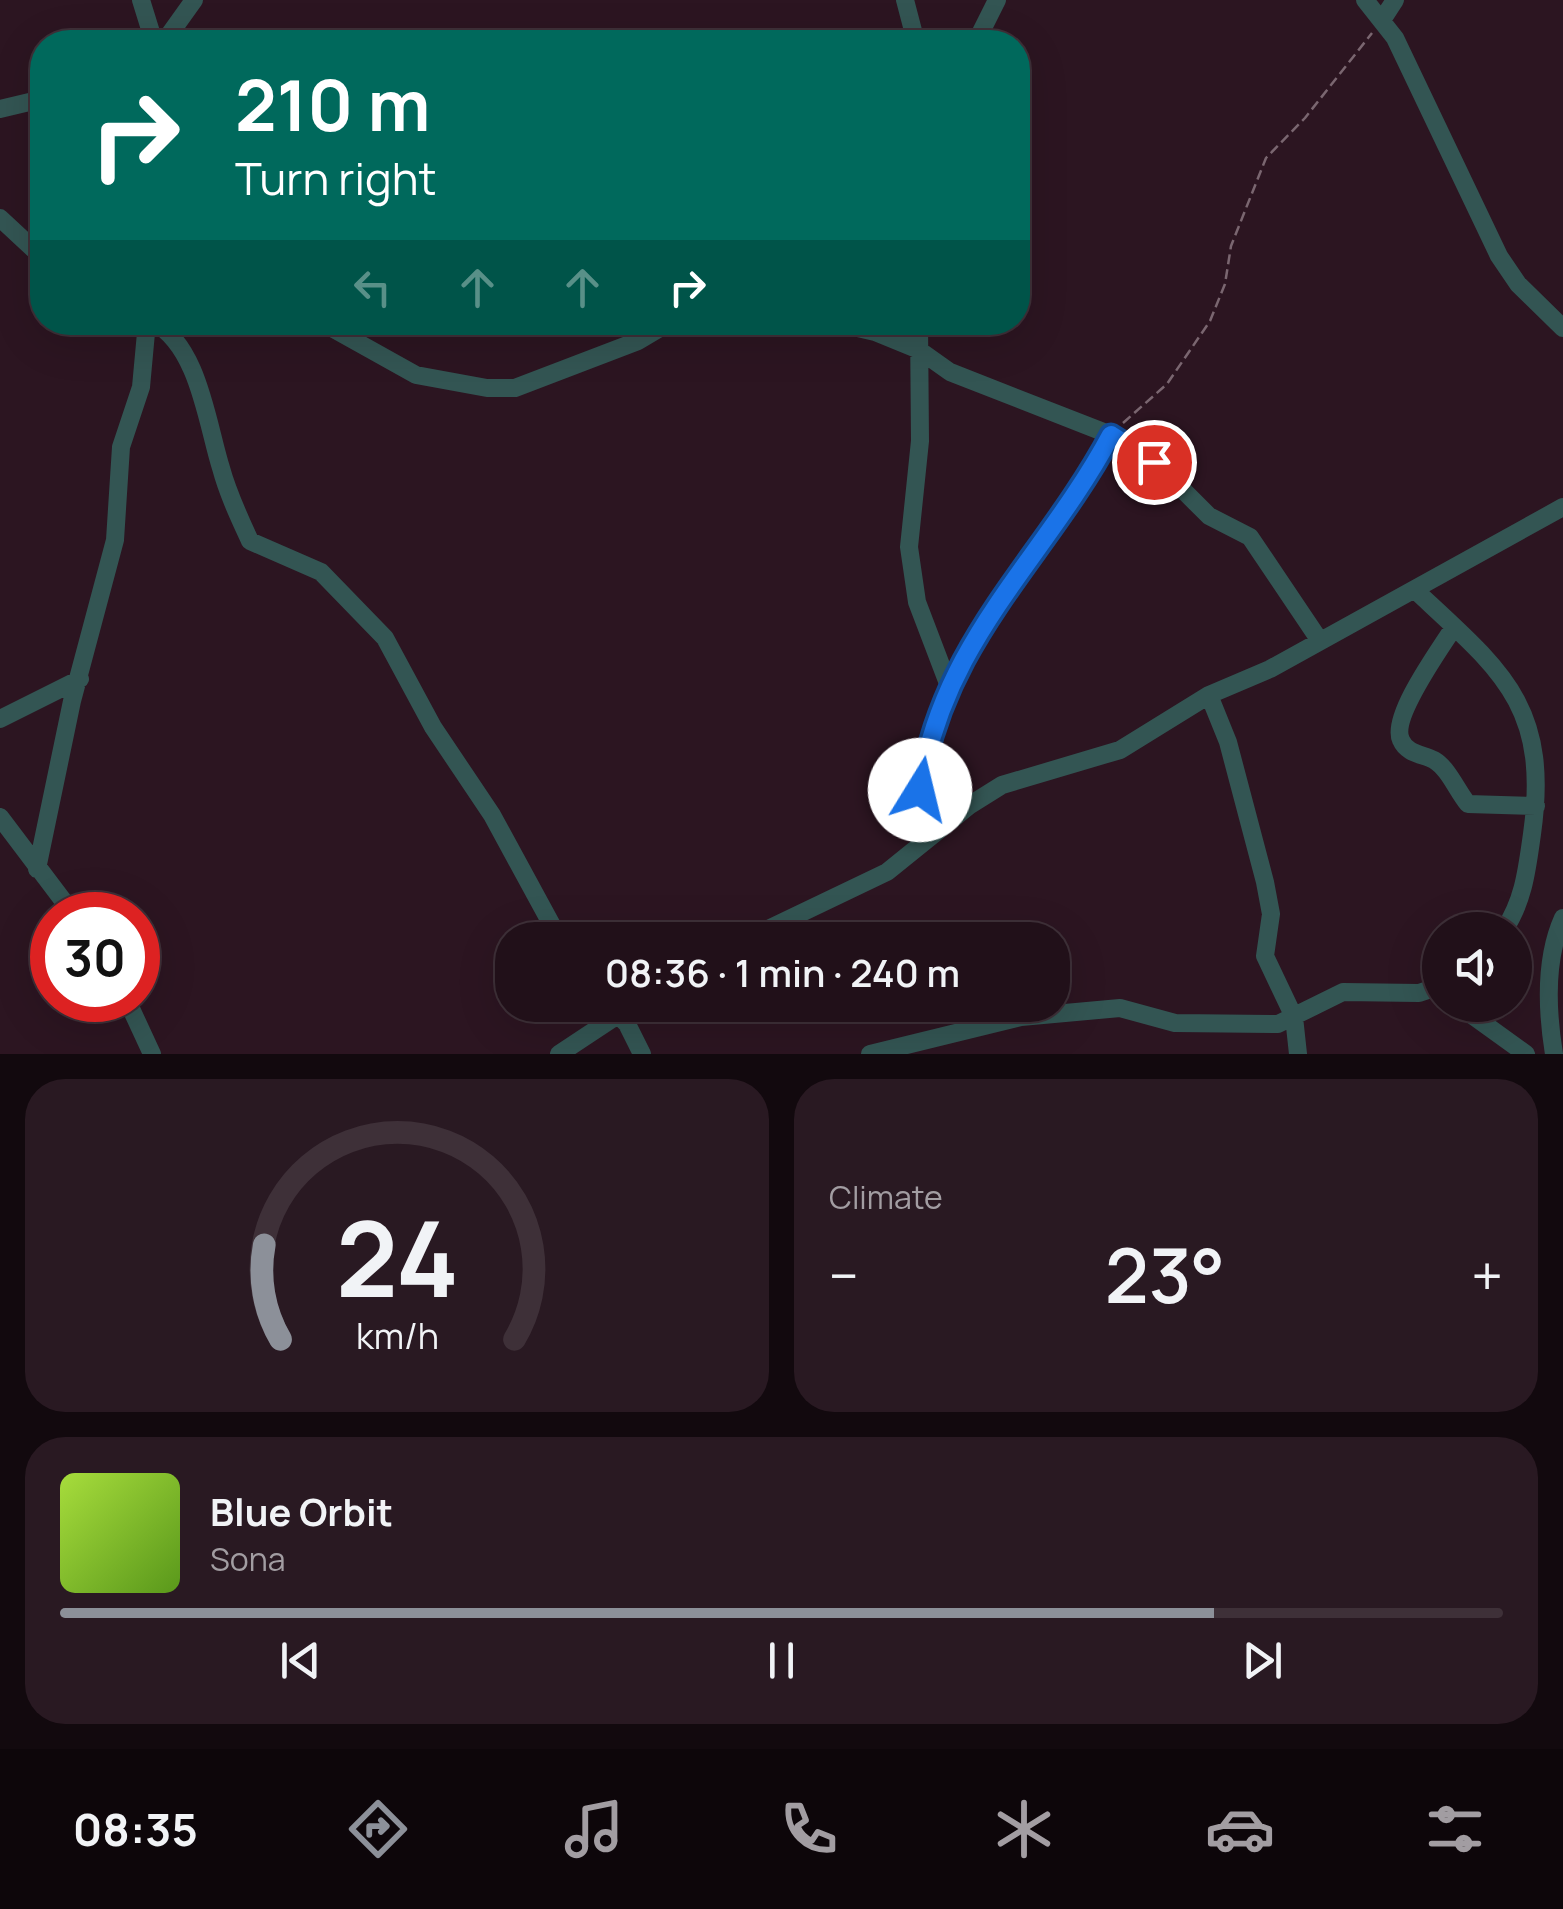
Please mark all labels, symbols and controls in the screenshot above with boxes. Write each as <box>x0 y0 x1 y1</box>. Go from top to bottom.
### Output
text: 210 m <box>235 56 430 152</box>
icon: right <box>70 70 200 200</box>
text: Turn right <box>235 147 436 209</box>
icon: left <box>345 260 400 315</box>
icon: ahead <box>450 260 505 315</box>
icon: ahead <box>555 260 610 315</box>
icon: right <box>660 260 715 315</box>
pin <box>1112 420 1197 505</box>
icon: arrive <box>1127 435 1182 490</box>
position arrow <box>868 738 972 842</box>
speed limit sign: 30 <box>30 892 160 1022</box>
map controls <box>1422 912 1532 1022</box>
button: sound <box>1422 912 1532 1022</box>
text: 08:36 · 1 min · 240 m <box>605 946 960 998</box>
text: Climate <box>829 1175 943 1219</box>
text: 24 <box>335 1186 459 1328</box>
text: 23° <box>1105 1223 1225 1326</box>
text: − <box>829 1237 859 1313</box>
text: + <box>1471 1237 1503 1313</box>
text: km/h <box>355 1311 439 1360</box>
text: Blue Orbit <box>210 1485 393 1537</box>
text: Sona <box>210 1537 285 1581</box>
icon: previous <box>273 1633 328 1688</box>
icon: pause <box>754 1633 809 1688</box>
icon: next <box>1235 1633 1290 1688</box>
icon: directions <box>343 1794 413 1864</box>
icon: music <box>559 1794 629 1864</box>
icon: phone <box>774 1794 844 1864</box>
icon: climate <box>989 1794 1059 1864</box>
icon: car <box>1205 1794 1275 1864</box>
icon: filters <box>1420 1794 1490 1864</box>
text: 08:35 <box>73 1798 198 1860</box>

